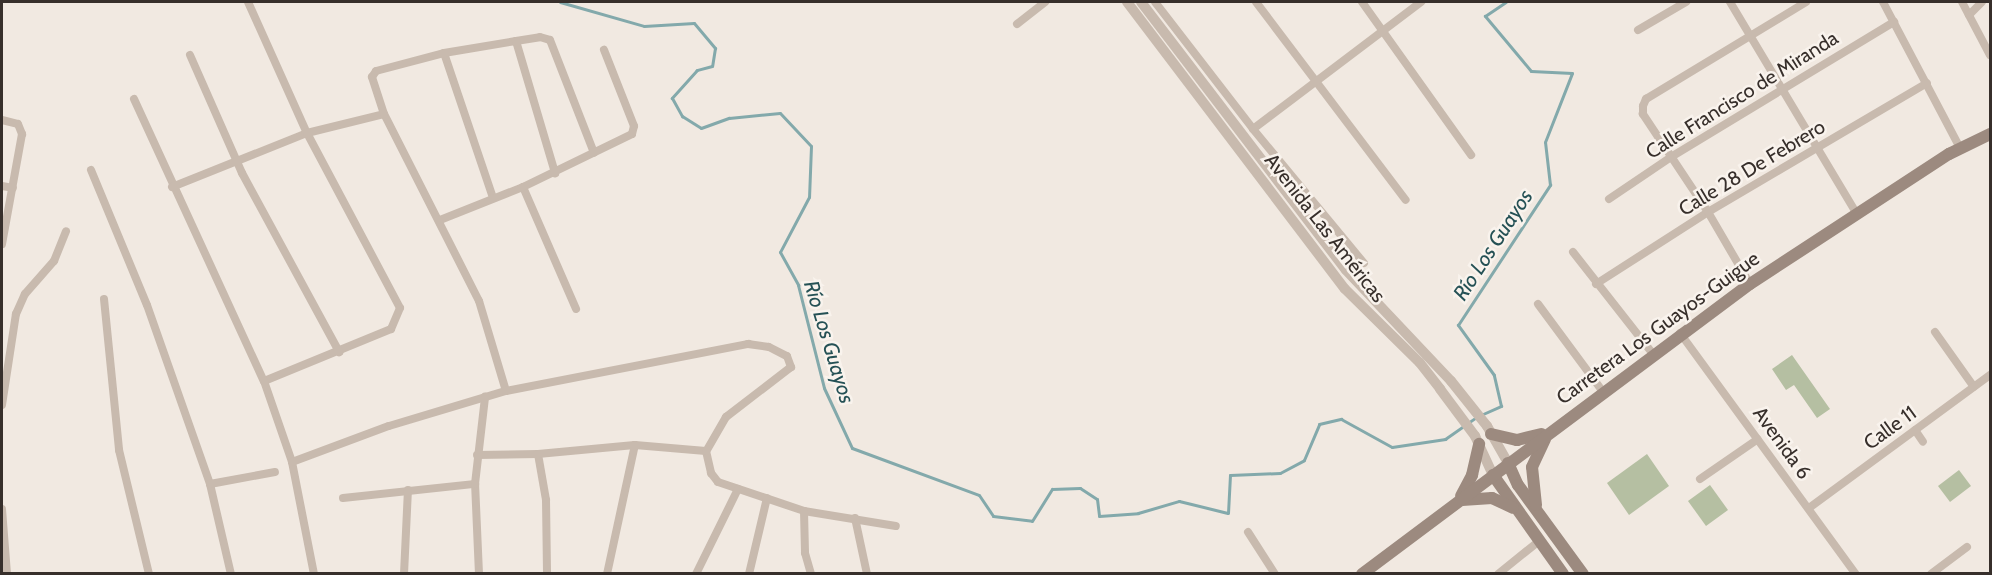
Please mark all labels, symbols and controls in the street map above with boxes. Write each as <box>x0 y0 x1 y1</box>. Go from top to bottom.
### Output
street label: Calle Francisco de Miranda <box>1641 26 1843 164</box>
street label: Calle 28 De Febrero <box>1674 115 1830 221</box>
street label: Avenida Las Américas <box>1259 149 1391 307</box>
water label: Río Los Guayos <box>1448 185 1538 305</box>
street label: Carretera Los Guayos-Guigue <box>1552 246 1764 410</box>
water label: Río Los Guayos <box>798 278 860 406</box>
street label: Calle 11 <box>1859 401 1921 455</box>
street label: Avenida 6 <box>1748 402 1816 484</box>

